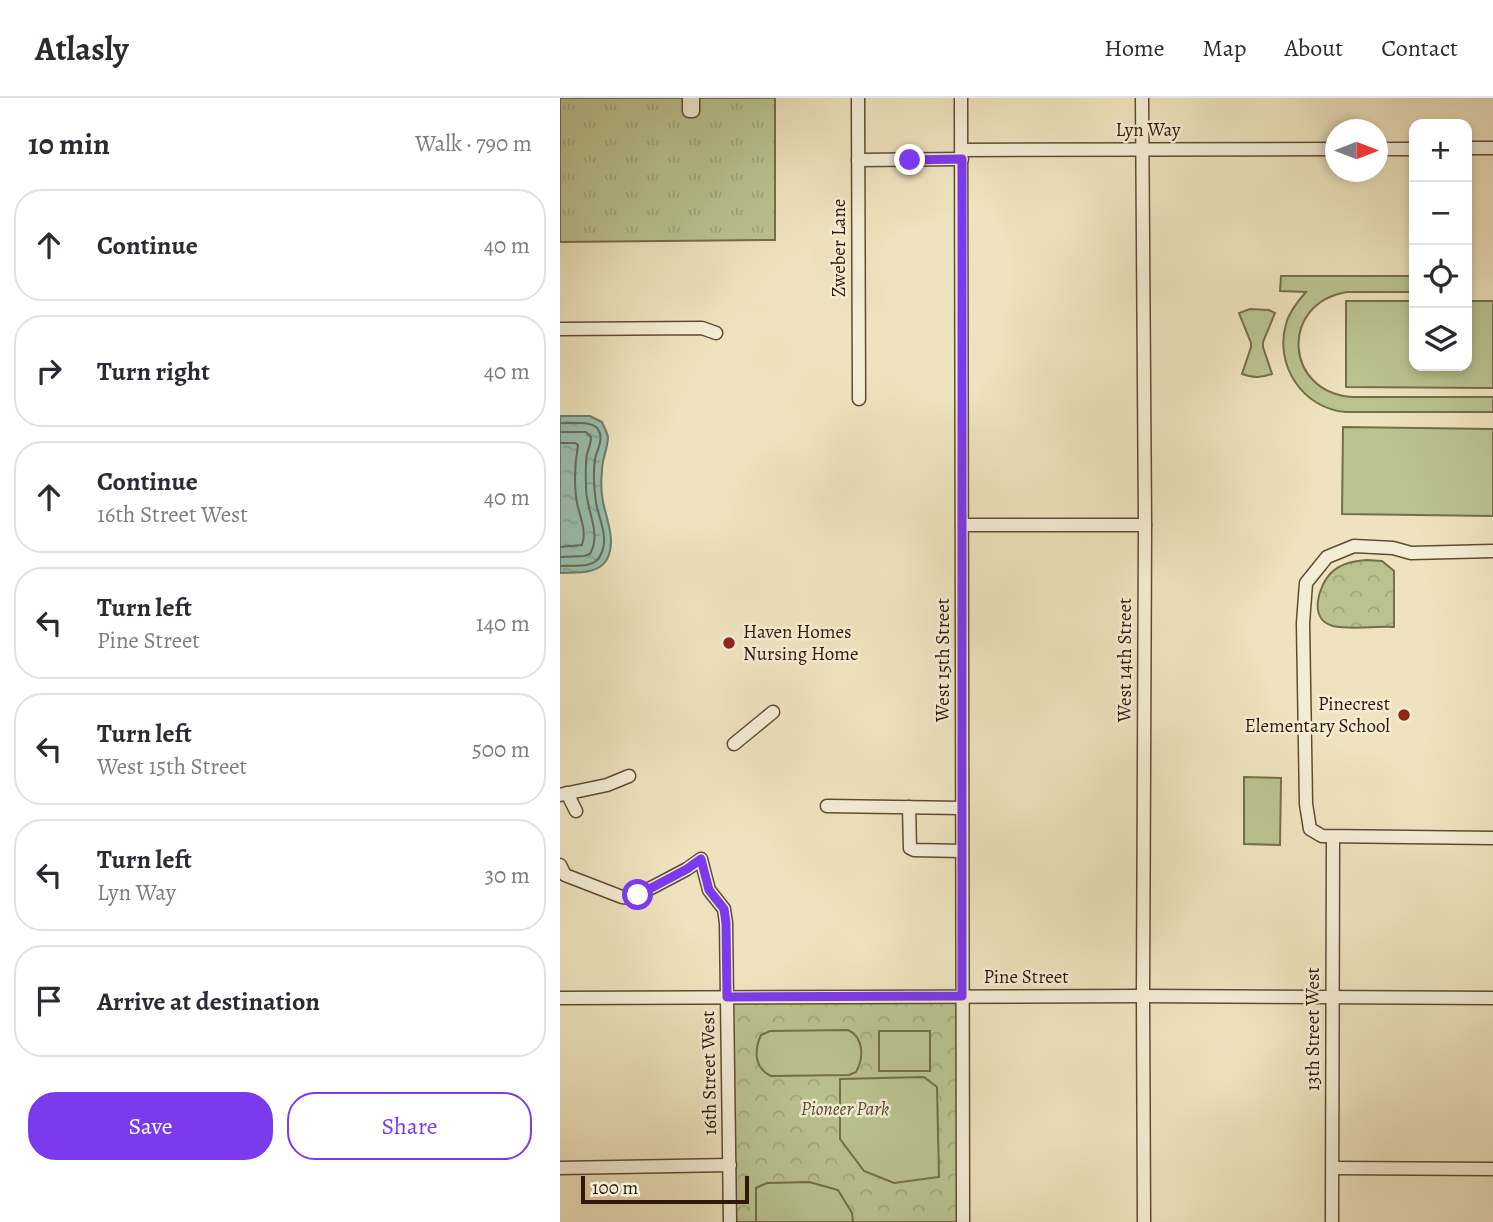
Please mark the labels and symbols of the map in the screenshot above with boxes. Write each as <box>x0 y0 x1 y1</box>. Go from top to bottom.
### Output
street label: Lyn Way <box>1115 117 1181 143</box>
north arrow <box>1325 119 1388 182</box>
route end <box>894 144 925 175</box>
street label: Zweber Lane <box>826 199 852 297</box>
street label: West 15th Street <box>930 598 956 723</box>
street label: West 14th Street <box>1112 598 1138 723</box>
place label: Haven Homes Nursing Home <box>743 619 859 667</box>
marker: Haven Homes Nursing Home <box>721 635 737 651</box>
place label: Pinecrest Elementary School <box>1245 691 1390 739</box>
marker: Pinecrest Elementary School <box>1396 707 1412 723</box>
route start <box>622 879 653 910</box>
street label: Pine Street <box>983 964 1069 990</box>
street label: 13th Street West <box>1300 967 1326 1091</box>
street label: 16th Street West <box>695 1010 723 1136</box>
park label: Pioneer Park <box>801 1096 889 1122</box>
scale bar <box>581 1173 749 1205</box>

